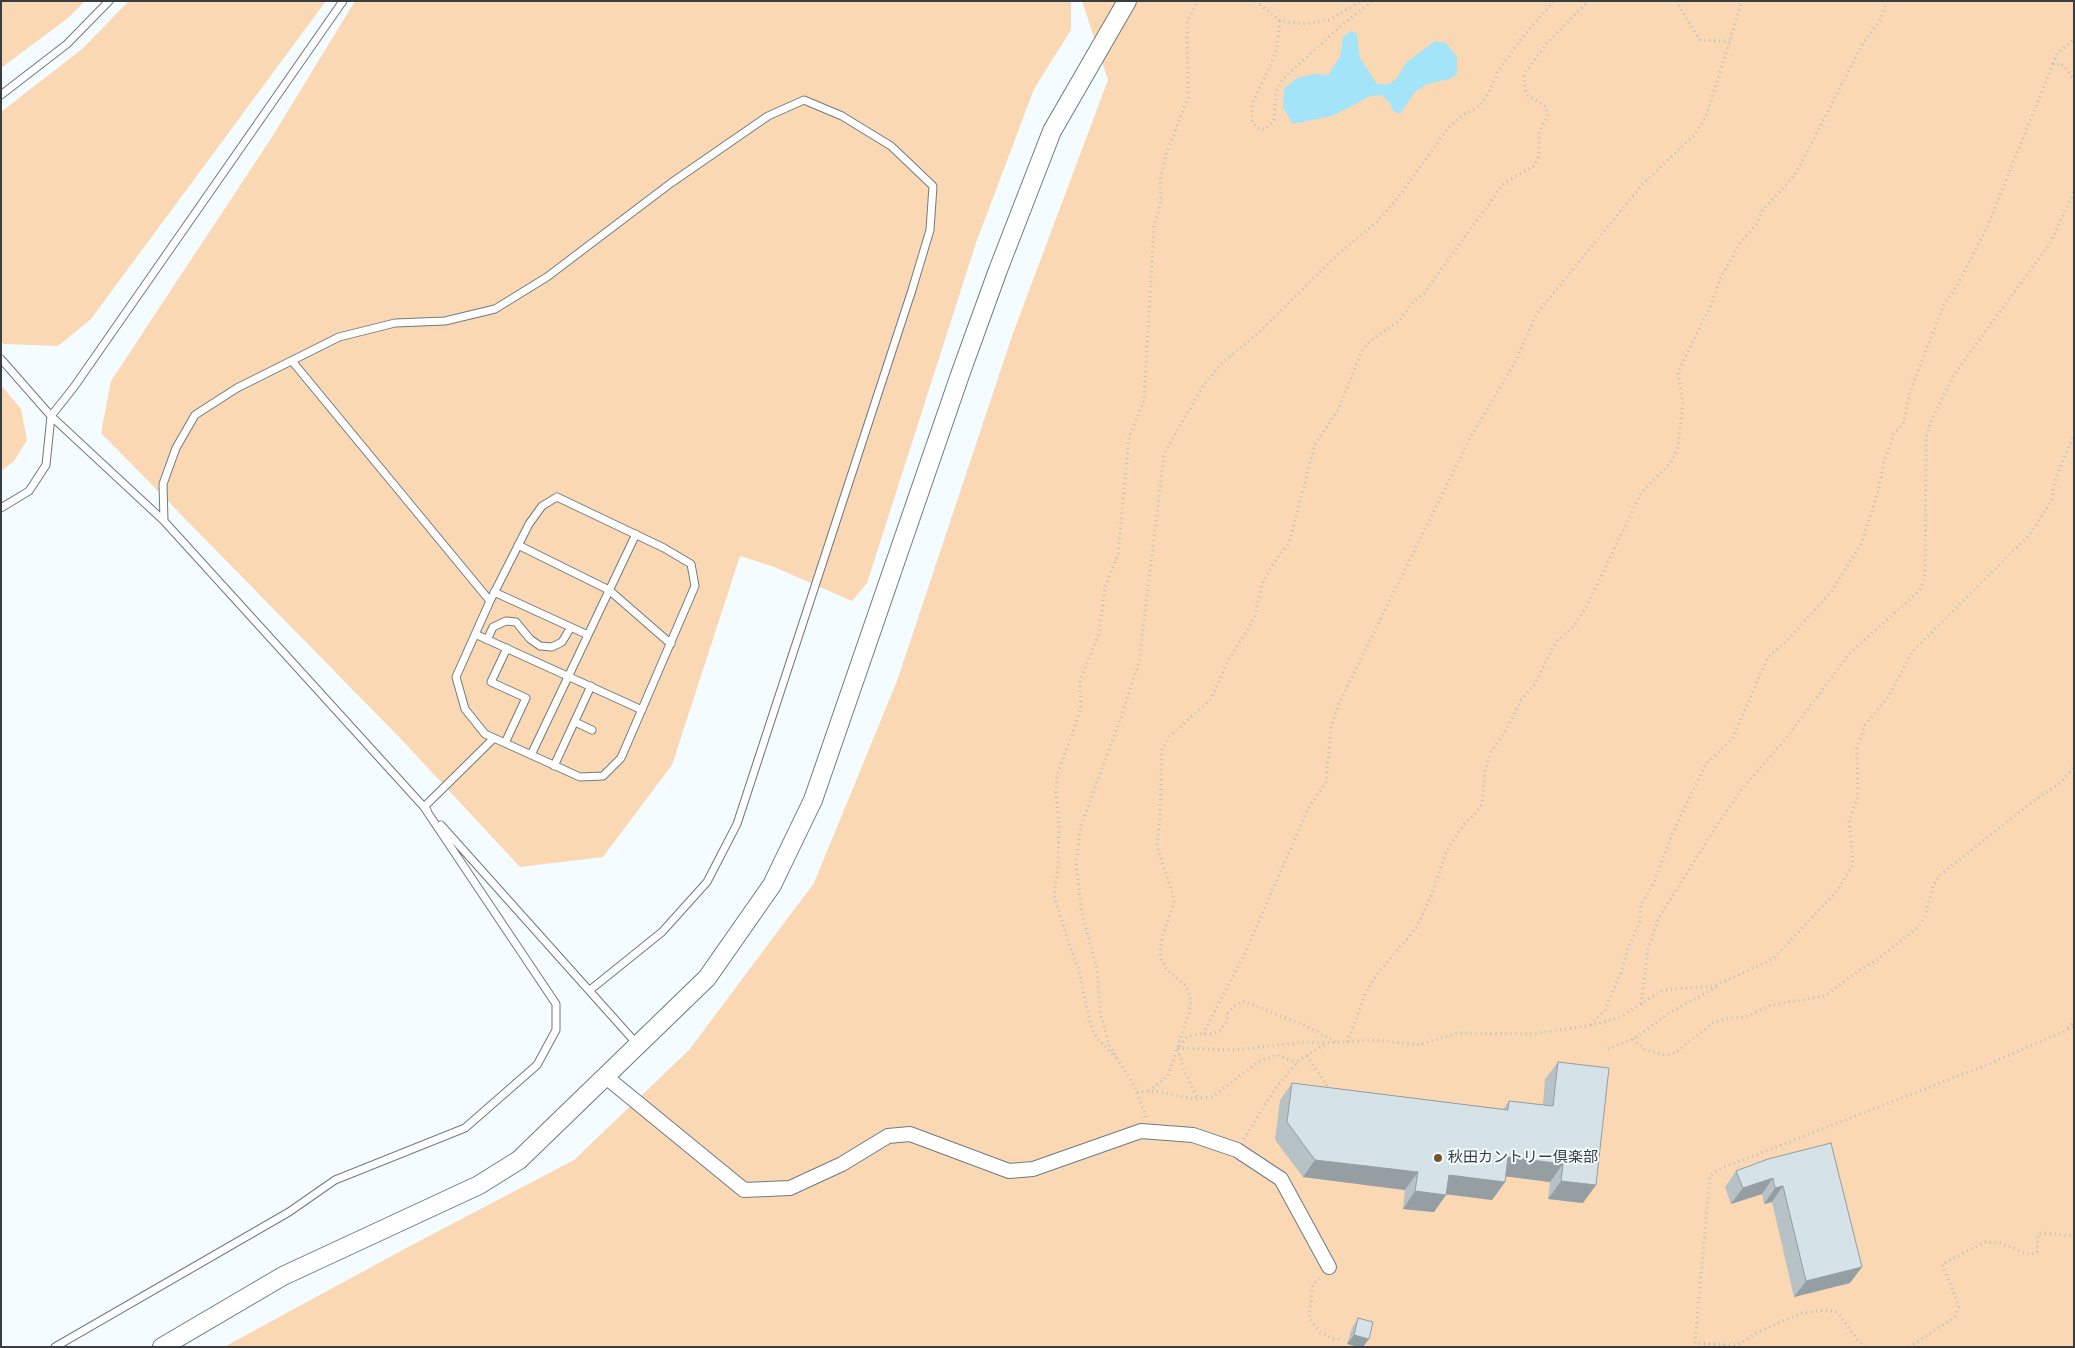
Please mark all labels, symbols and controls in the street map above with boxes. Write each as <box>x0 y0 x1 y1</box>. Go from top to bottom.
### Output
place label: 秋田カントリー倶楽部 <box>1448 1149 1598 1167</box>
marker: 秋田カントリー倶楽部 <box>1432 1152 1444 1164</box>

